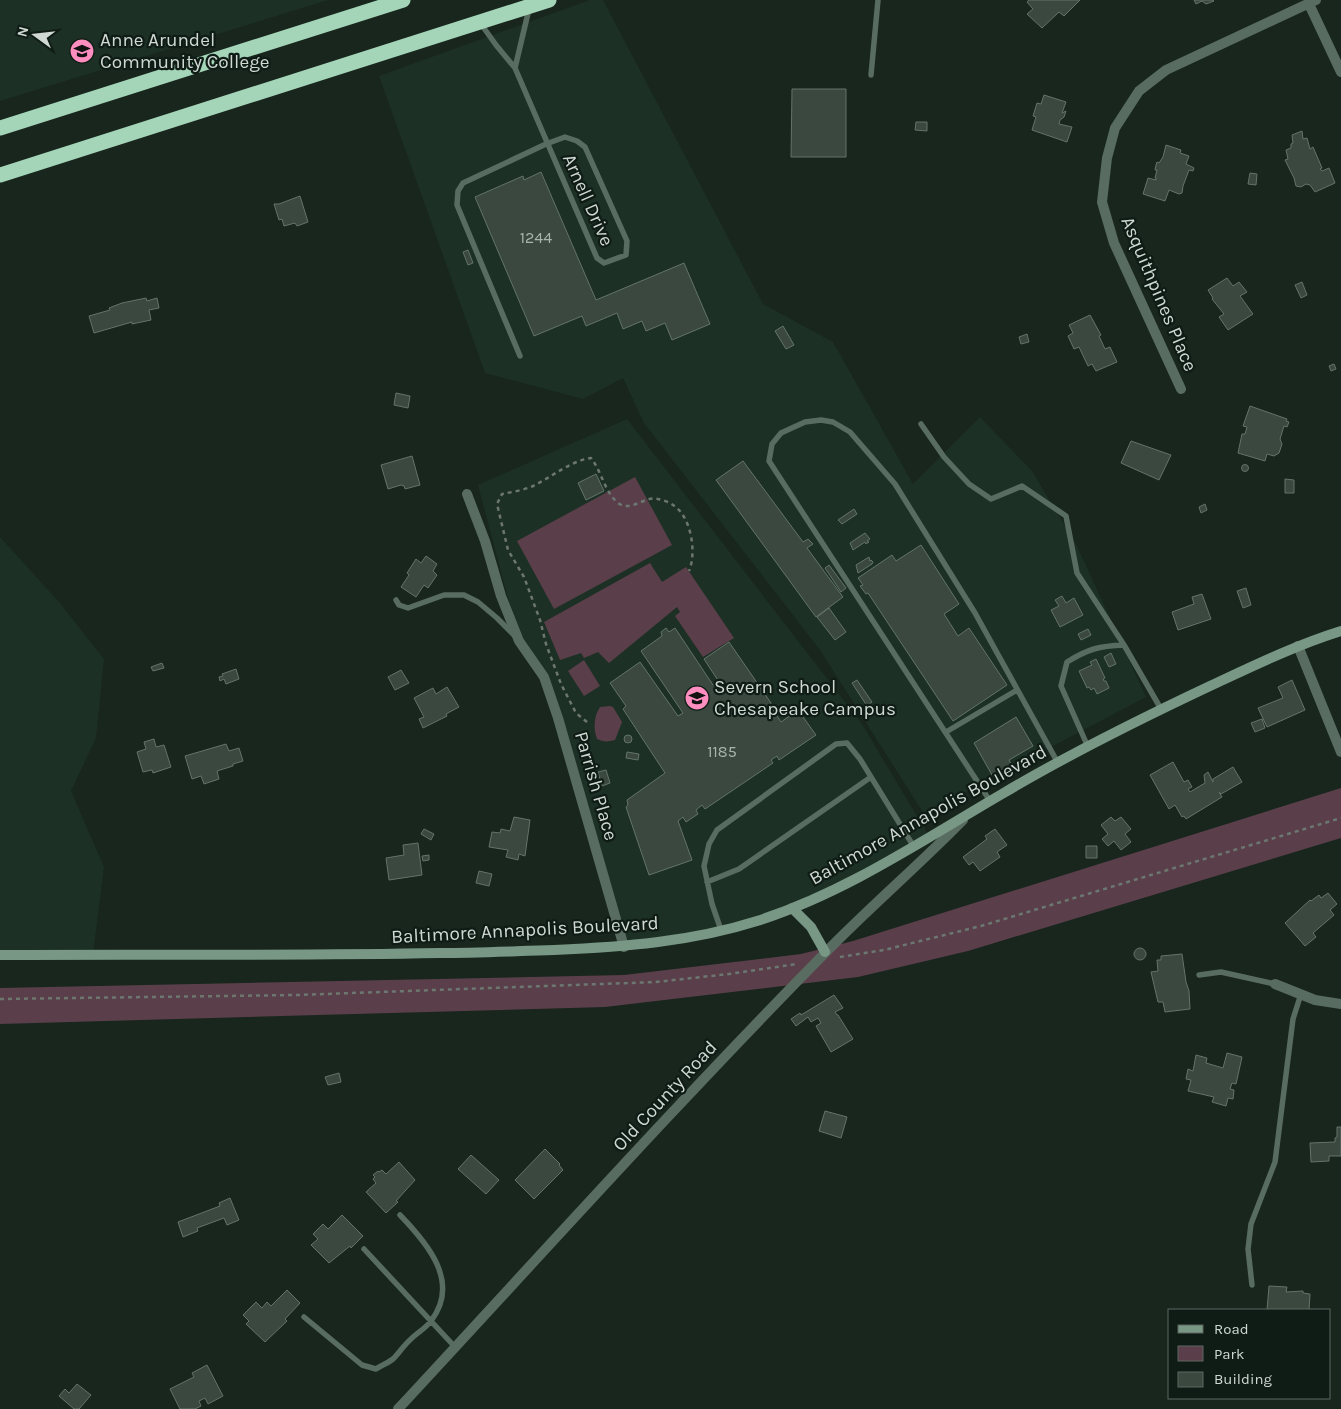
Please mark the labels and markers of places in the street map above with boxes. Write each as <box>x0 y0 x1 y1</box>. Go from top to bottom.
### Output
place label: Anne Arundel Community College <box>100 29 270 73</box>
school or university icon: Anne Arundel Community College <box>69 38 95 64</box>
place label: Severn School Chesapeake Campus <box>714 676 896 720</box>
school or university icon: Severn School Chesapeake Campus <box>684 685 710 711</box>

